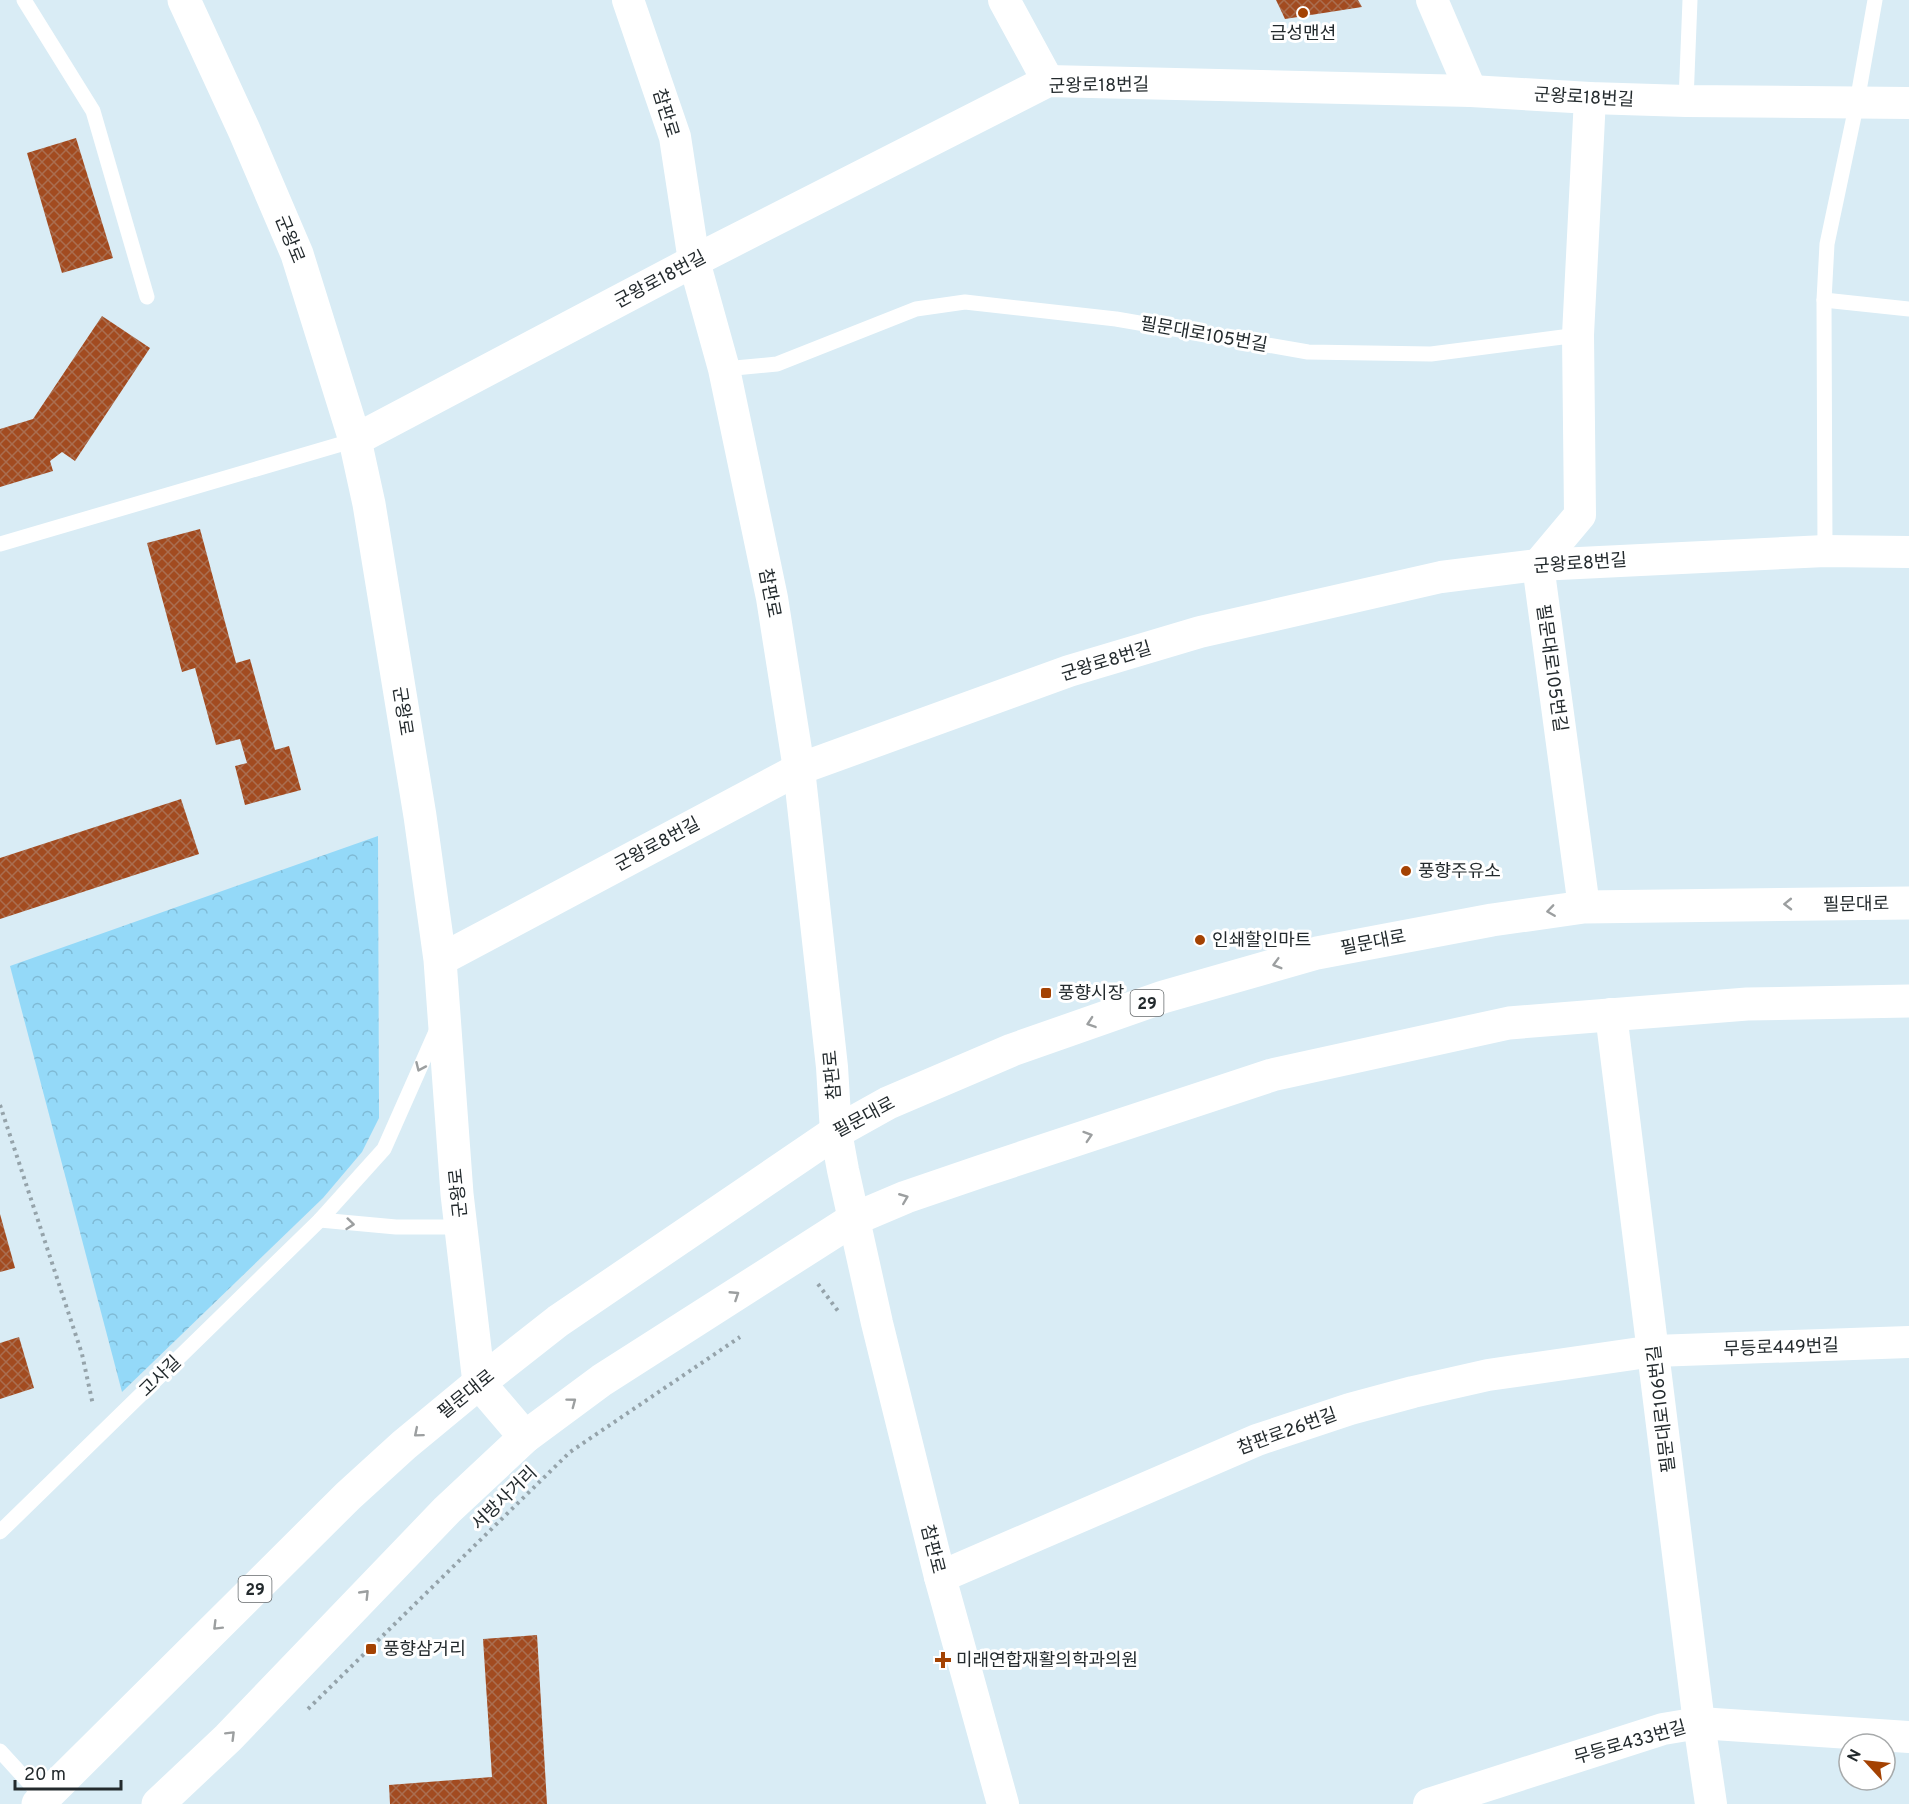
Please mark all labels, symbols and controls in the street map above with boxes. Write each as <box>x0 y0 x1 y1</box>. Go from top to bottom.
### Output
marker: 금성맨션 <box>1296 6 1310 20</box>
place label: 금성맨션 <box>1270 23 1336 46</box>
street label: 군왕로18번길 <box>1049 74 1149 99</box>
street label: 군왕로18번길 <box>1533 84 1635 113</box>
street label: 참판로 <box>646 86 683 141</box>
street label: 군왕로 <box>269 212 309 267</box>
street label: 군왕로18번길 <box>611 247 710 314</box>
street label: 필문대로105번길 <box>1138 313 1269 358</box>
street label: 군왕로8번길 <box>1533 550 1628 579</box>
street label: 참판로 <box>752 567 785 620</box>
street label: 필문대로105번길 <box>1530 603 1571 734</box>
street label: 군왕로8번길 <box>1058 638 1155 687</box>
street label: 군왕로 <box>386 685 417 738</box>
street label: 군왕로8번길 <box>611 813 705 877</box>
place label: 풍향주유소 <box>1418 861 1501 884</box>
marker: 풍향주유소 <box>1399 864 1413 878</box>
street label: 필문대로 <box>1823 893 1889 918</box>
one-way arrow <box>1783 898 1792 911</box>
one-way arrow <box>1546 905 1555 917</box>
street label: 필문대로 <box>1339 926 1408 961</box>
place label: 인쇄할인마트 <box>1212 930 1311 953</box>
marker: 인쇄할인마트 <box>1193 933 1207 947</box>
one-way arrow <box>1272 957 1283 969</box>
place label: 풍향시장 <box>1058 983 1124 1006</box>
marker: 풍향시장 <box>1039 986 1053 1000</box>
road number: 29 <box>1130 990 1164 1016</box>
one-way arrow <box>1086 1015 1097 1028</box>
street label: 참판로 <box>820 1049 847 1101</box>
one-way arrow <box>416 1061 428 1072</box>
street label: 필문대로 <box>830 1093 899 1144</box>
one-way arrow <box>1082 1130 1093 1143</box>
street label: 군왕로 <box>445 1167 474 1219</box>
one-way arrow <box>897 1193 908 1205</box>
one-way arrow <box>346 1217 355 1230</box>
one-way arrow <box>728 1291 739 1302</box>
street label: 무등로449번길 <box>1723 1335 1839 1362</box>
street label: 필문대로106번길 <box>1643 1344 1682 1474</box>
street label: 고사길 <box>135 1352 187 1403</box>
street label: 필문대로 <box>434 1365 500 1425</box>
one-way arrow <box>565 1398 576 1409</box>
street label: 참판로26번길 <box>1234 1404 1341 1461</box>
one-way arrow <box>414 1426 425 1437</box>
street label: 서방사거리 <box>467 1462 543 1536</box>
street label: 참판로 <box>914 1522 949 1576</box>
road number: 29 <box>238 1576 272 1602</box>
one-way arrow <box>358 1590 369 1601</box>
one-way arrow <box>213 1620 224 1630</box>
place label: 풍향삼거리 <box>383 1639 466 1662</box>
marker: 풍향삼거리 <box>364 1642 378 1656</box>
place label: 미래연합재활의학과의원 <box>956 1650 1138 1673</box>
marker: 미래연합재활의학과의원 <box>934 1651 952 1669</box>
street label: 무등로433번길 <box>1572 1716 1689 1770</box>
one-way arrow <box>223 1731 234 1742</box>
north arrow <box>1837 1732 1897 1792</box>
text: N <box>1844 1746 1867 1766</box>
scale bar <box>15 1753 122 1791</box>
text: 20 m <box>24 1764 66 1787</box>

